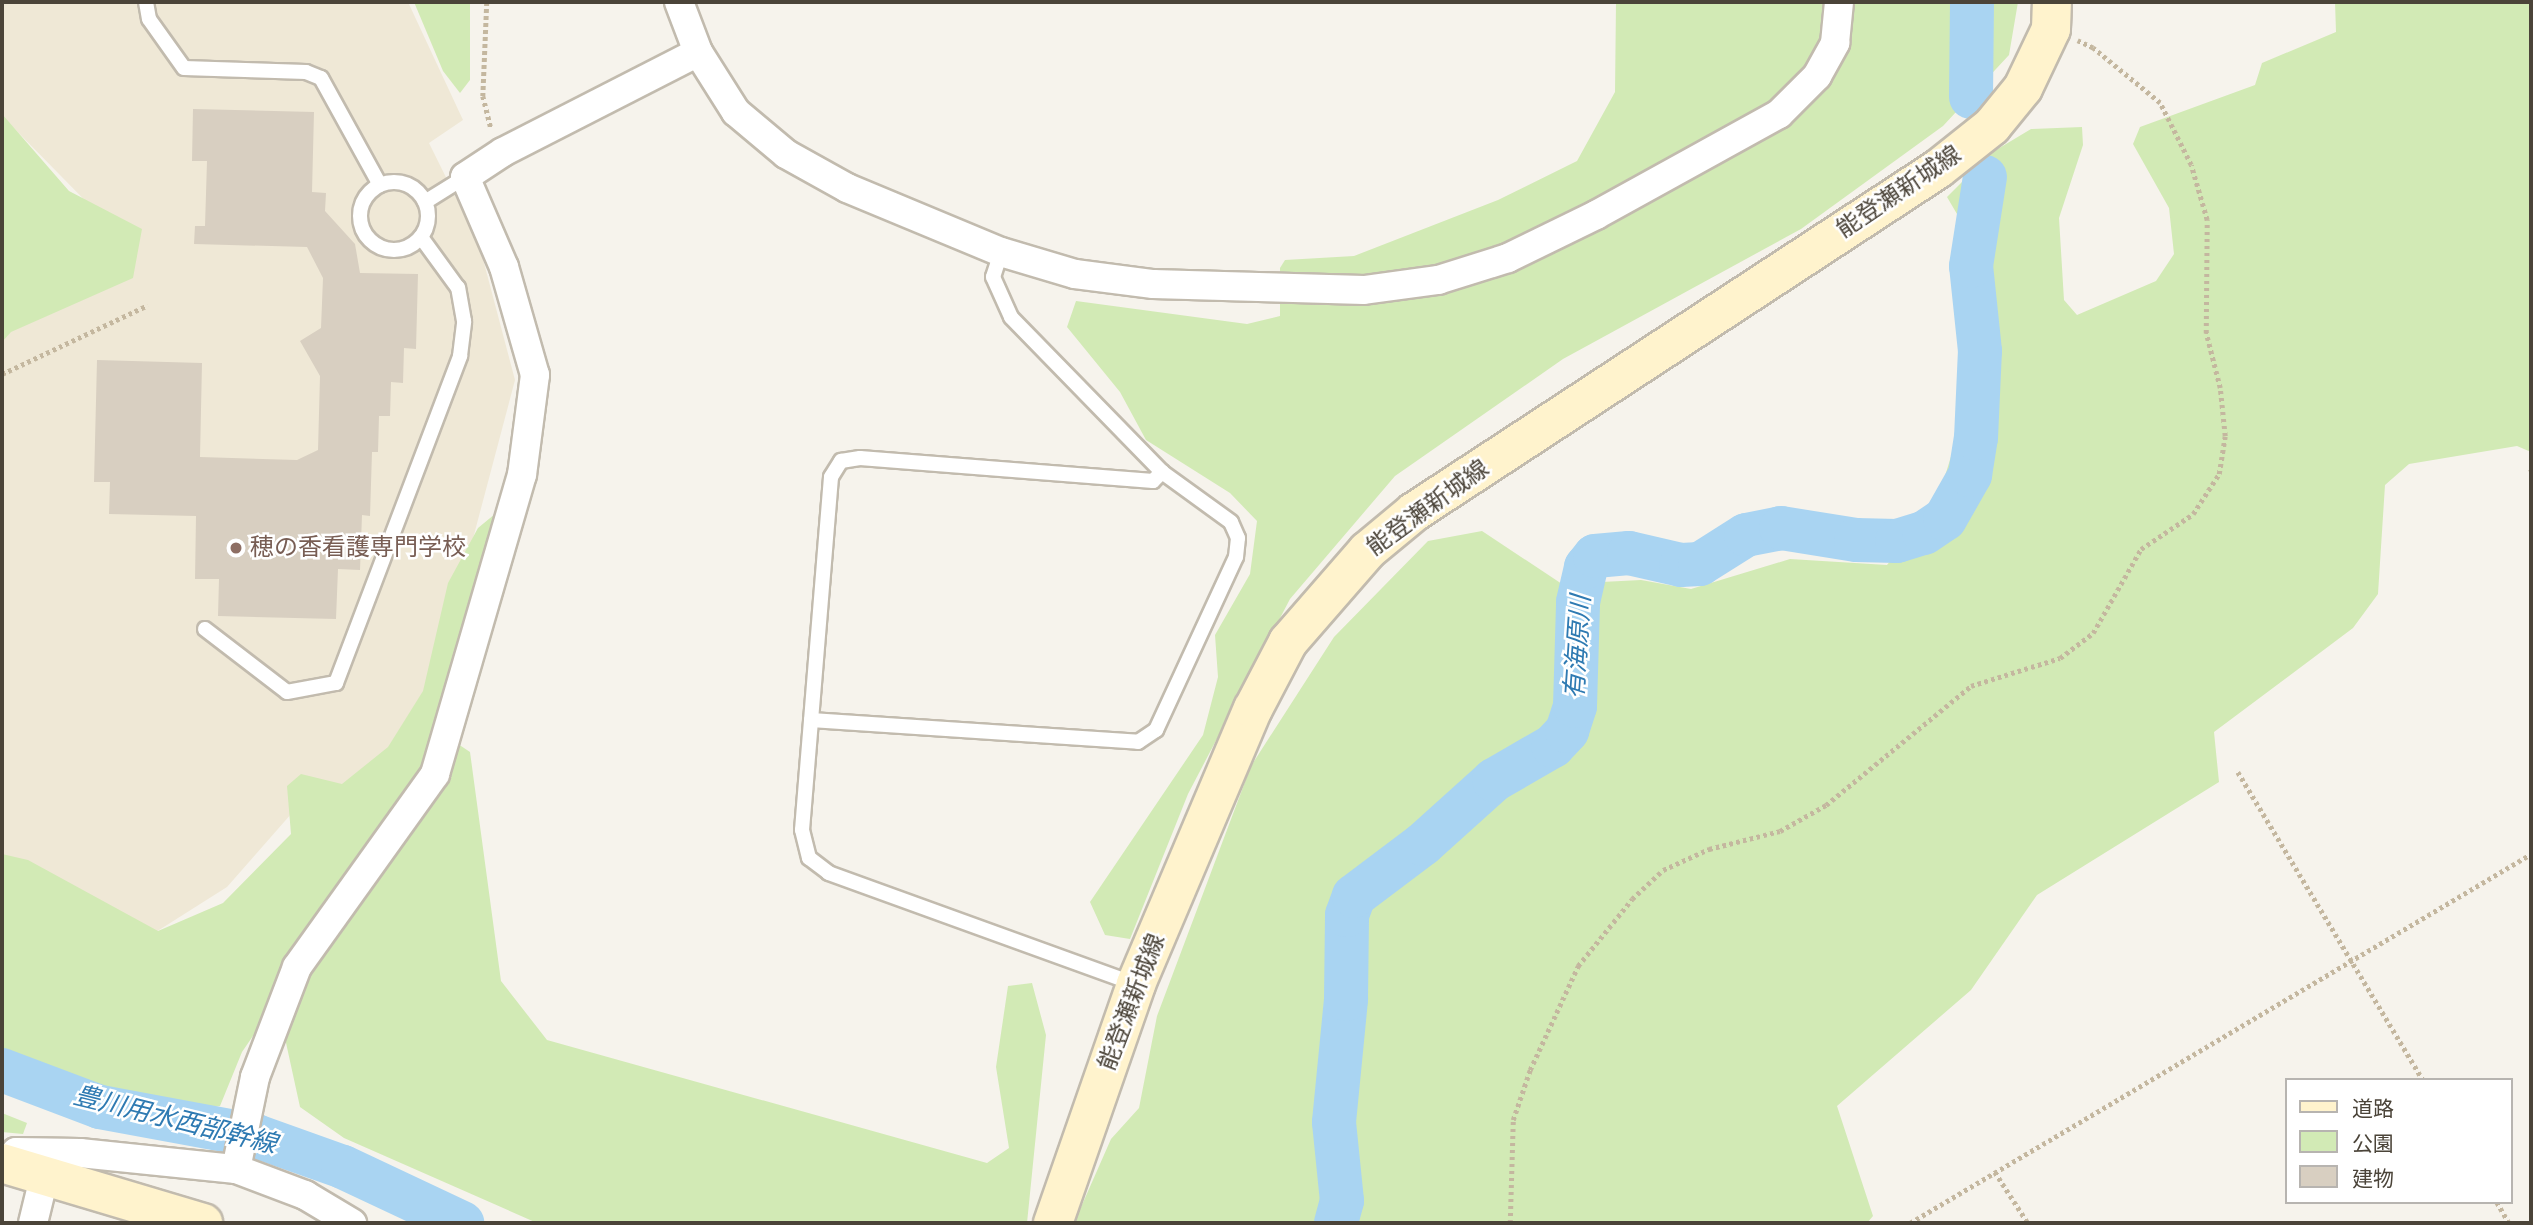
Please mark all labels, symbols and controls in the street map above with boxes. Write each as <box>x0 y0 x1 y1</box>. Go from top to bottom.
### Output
street label: 能登瀬新城線 <box>1831 140 1967 244</box>
street label: 能登瀬新城線 <box>1361 454 1495 562</box>
place label: 穂の香看護専門学校 <box>250 534 466 562</box>
marker: 穂の香看護専門学校 <box>228 540 244 556</box>
water label: 有海原川 <box>1559 594 1597 700</box>
street label: 能登瀬新城線 <box>1093 930 1171 1074</box>
legend <box>2284 1078 2512 1204</box>
water label: 豊川用水西部幹線 <box>70 1080 280 1160</box>
text: 道路 <box>2352 1096 2394 1121</box>
text: 公園 <box>2352 1131 2394 1156</box>
text: 建物 <box>2352 1166 2394 1191</box>

